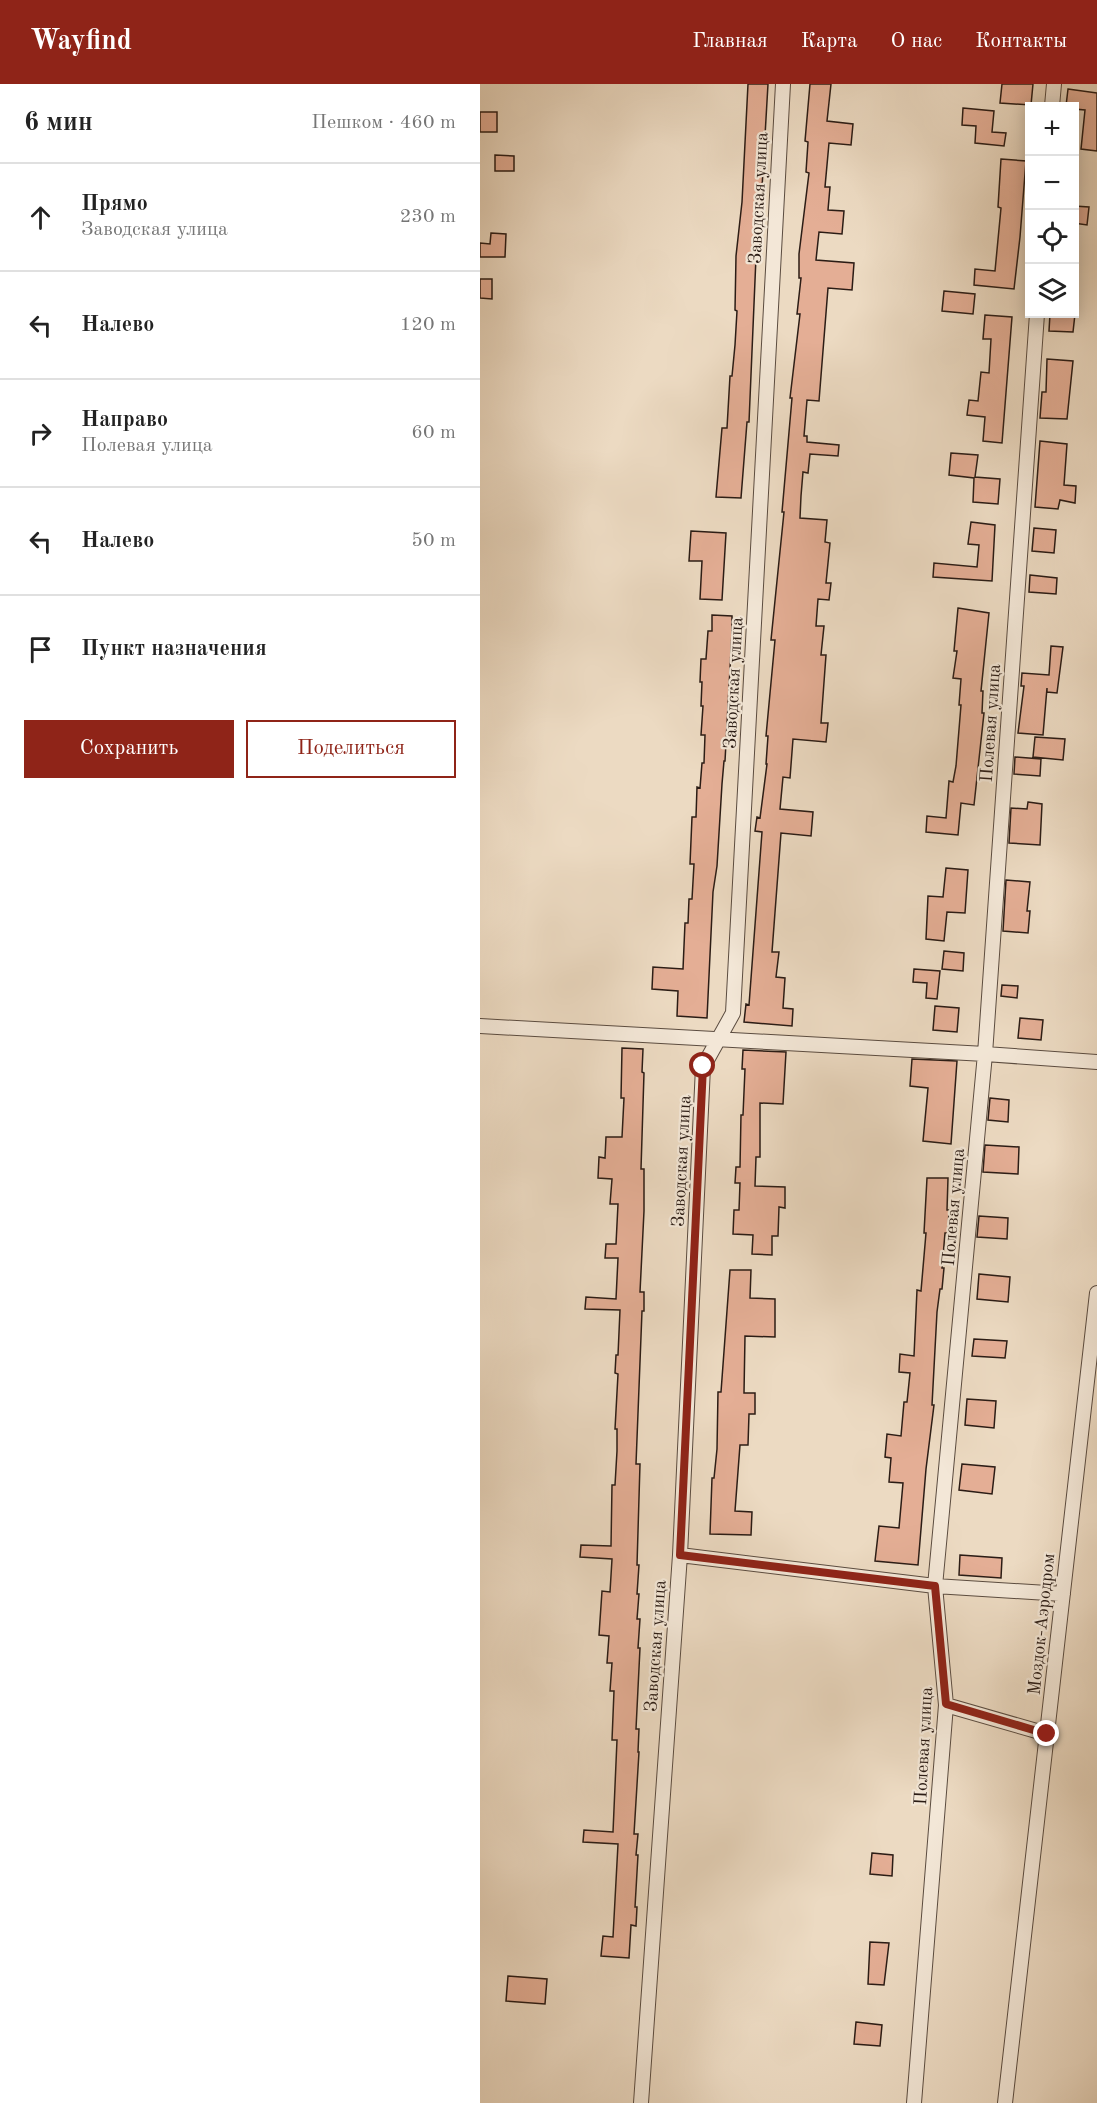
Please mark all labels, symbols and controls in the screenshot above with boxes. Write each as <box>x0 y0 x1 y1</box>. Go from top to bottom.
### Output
text: Wayfind <box>30 28 132 56</box>
text: Главная <box>692 31 768 52</box>
text: Карта <box>801 31 858 52</box>
text: О нас <box>891 31 942 52</box>
text: Контакты <box>975 31 1067 52</box>
map controls <box>1025 102 1079 318</box>
button: + <box>1025 102 1079 156</box>
text: 6 мин <box>24 110 93 136</box>
text: Пешком · 460 m <box>311 113 456 133</box>
street label: Заводская улица <box>747 131 771 265</box>
button: − <box>1025 156 1079 210</box>
text: Прямо <box>81 193 148 215</box>
icon: ahead <box>24 201 57 234</box>
text: 230 m <box>400 207 456 227</box>
button: locate <box>1025 210 1079 264</box>
text: Заводская улица <box>81 220 228 240</box>
button: layers <box>1025 264 1079 318</box>
icon: left <box>24 309 57 342</box>
text: Налево <box>81 314 154 336</box>
text: 120 m <box>400 315 456 335</box>
text: Направо <box>81 409 168 431</box>
icon: right <box>24 417 57 450</box>
text: 60 m <box>411 423 456 443</box>
text: Полевая улица <box>81 436 213 456</box>
icon: left <box>24 525 57 558</box>
text: Налево <box>81 530 154 552</box>
text: 50 m <box>411 531 456 551</box>
street label: Заводская улица <box>722 616 746 750</box>
icon: arrive <box>24 633 57 666</box>
text: Пункт назначения <box>81 638 267 660</box>
street label: Полевая улица <box>978 663 1004 783</box>
button: Сохранить <box>24 720 234 778</box>
button: Поделиться <box>246 720 456 778</box>
route start <box>689 1052 715 1078</box>
street label: Заводская улица <box>670 1094 694 1228</box>
street label: Полевая улица <box>940 1147 968 1267</box>
street label: Моздок-Аэродром <box>1026 1552 1058 1696</box>
street label: Заводская улица <box>642 1579 670 1713</box>
street label: Полевая улица <box>912 1686 936 1806</box>
route end <box>1033 1720 1059 1746</box>

